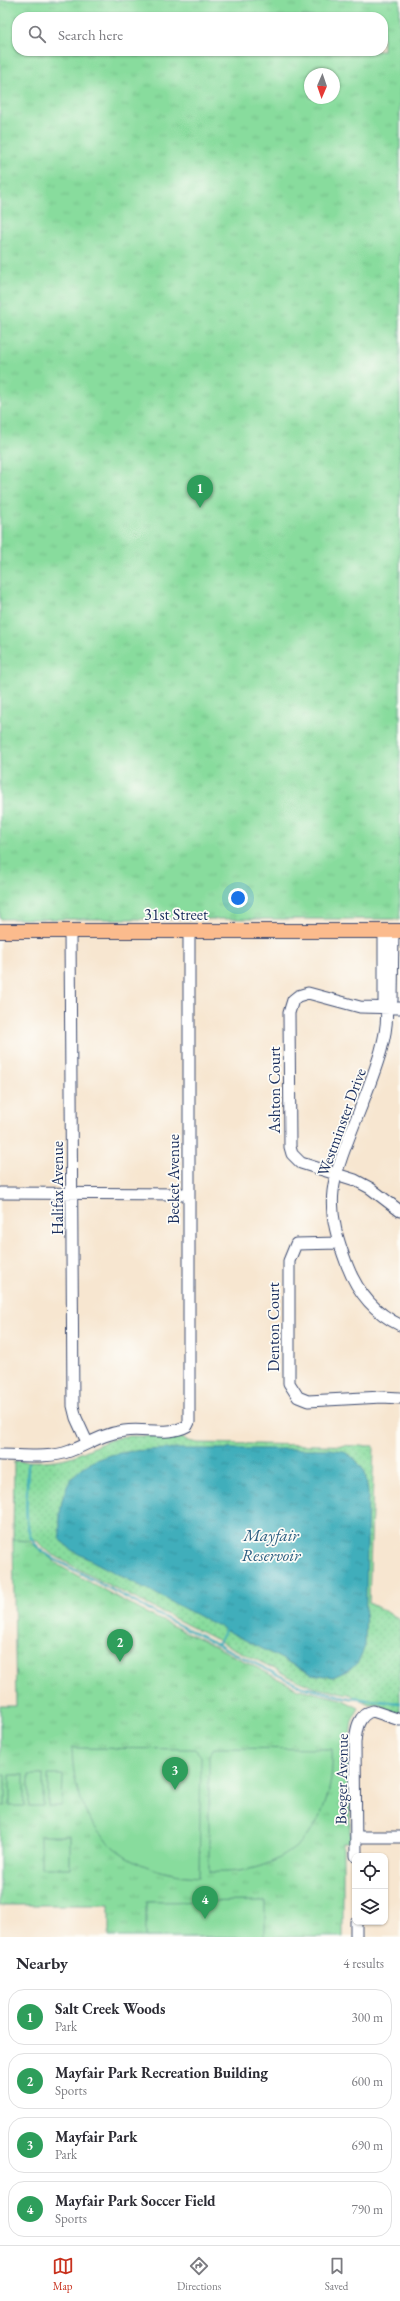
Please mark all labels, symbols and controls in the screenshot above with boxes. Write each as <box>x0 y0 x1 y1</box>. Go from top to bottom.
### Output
search box <box>12 12 388 56</box>
icon: search <box>26 23 48 45</box>
text: Search here <box>58 25 123 44</box>
north arrow <box>304 68 340 104</box>
pin: 1 <box>187 475 213 508</box>
your location <box>228 888 248 908</box>
street label: 31st Street <box>144 904 208 925</box>
street label: Ashton Court <box>264 1046 285 1135</box>
street label: Westminster Drive <box>312 1065 371 1179</box>
street label: Becket Avenue <box>163 1134 184 1224</box>
street label: Halifax Avenue <box>47 1141 68 1235</box>
street label: Denton Court <box>263 1282 284 1372</box>
water label: Mayfair Reservoir <box>241 1524 302 1566</box>
pin: 2 <box>107 1629 133 1662</box>
street label: Boeger Avenue <box>330 1733 353 1825</box>
pin: 3 <box>162 1757 188 1790</box>
map controls <box>352 1853 388 1925</box>
button: locate <box>352 1853 388 1889</box>
pin: 4 <box>192 1886 218 1919</box>
button: layers <box>352 1889 388 1925</box>
text: Nearby <box>16 1952 68 1974</box>
text: 4 results <box>343 1955 384 1972</box>
text: Salt Creek Woods <box>55 1999 165 2018</box>
text: 1 <box>27 2009 33 2026</box>
text: 300 m <box>352 2009 383 2026</box>
text: Park <box>55 2018 77 2035</box>
text: Mayfair Park Recreation Building <box>55 2063 268 2082</box>
text: 2 <box>27 2073 33 2090</box>
text: 600 m <box>352 2073 383 2090</box>
text: Sports <box>55 2082 87 2099</box>
text: Mayfair Park <box>55 2127 137 2146</box>
text: 3 <box>27 2137 33 2154</box>
text: 690 m <box>352 2137 383 2154</box>
text: Park <box>55 2146 77 2163</box>
text: Mayfair Park Soccer Field <box>55 2191 216 2210</box>
text: 4 <box>27 2201 33 2218</box>
text: 790 m <box>352 2201 383 2218</box>
text: Sports <box>55 2210 87 2227</box>
tab: Map <box>52 2255 74 2293</box>
tab: Directions <box>177 2255 221 2293</box>
tab: Saved <box>325 2255 348 2293</box>

